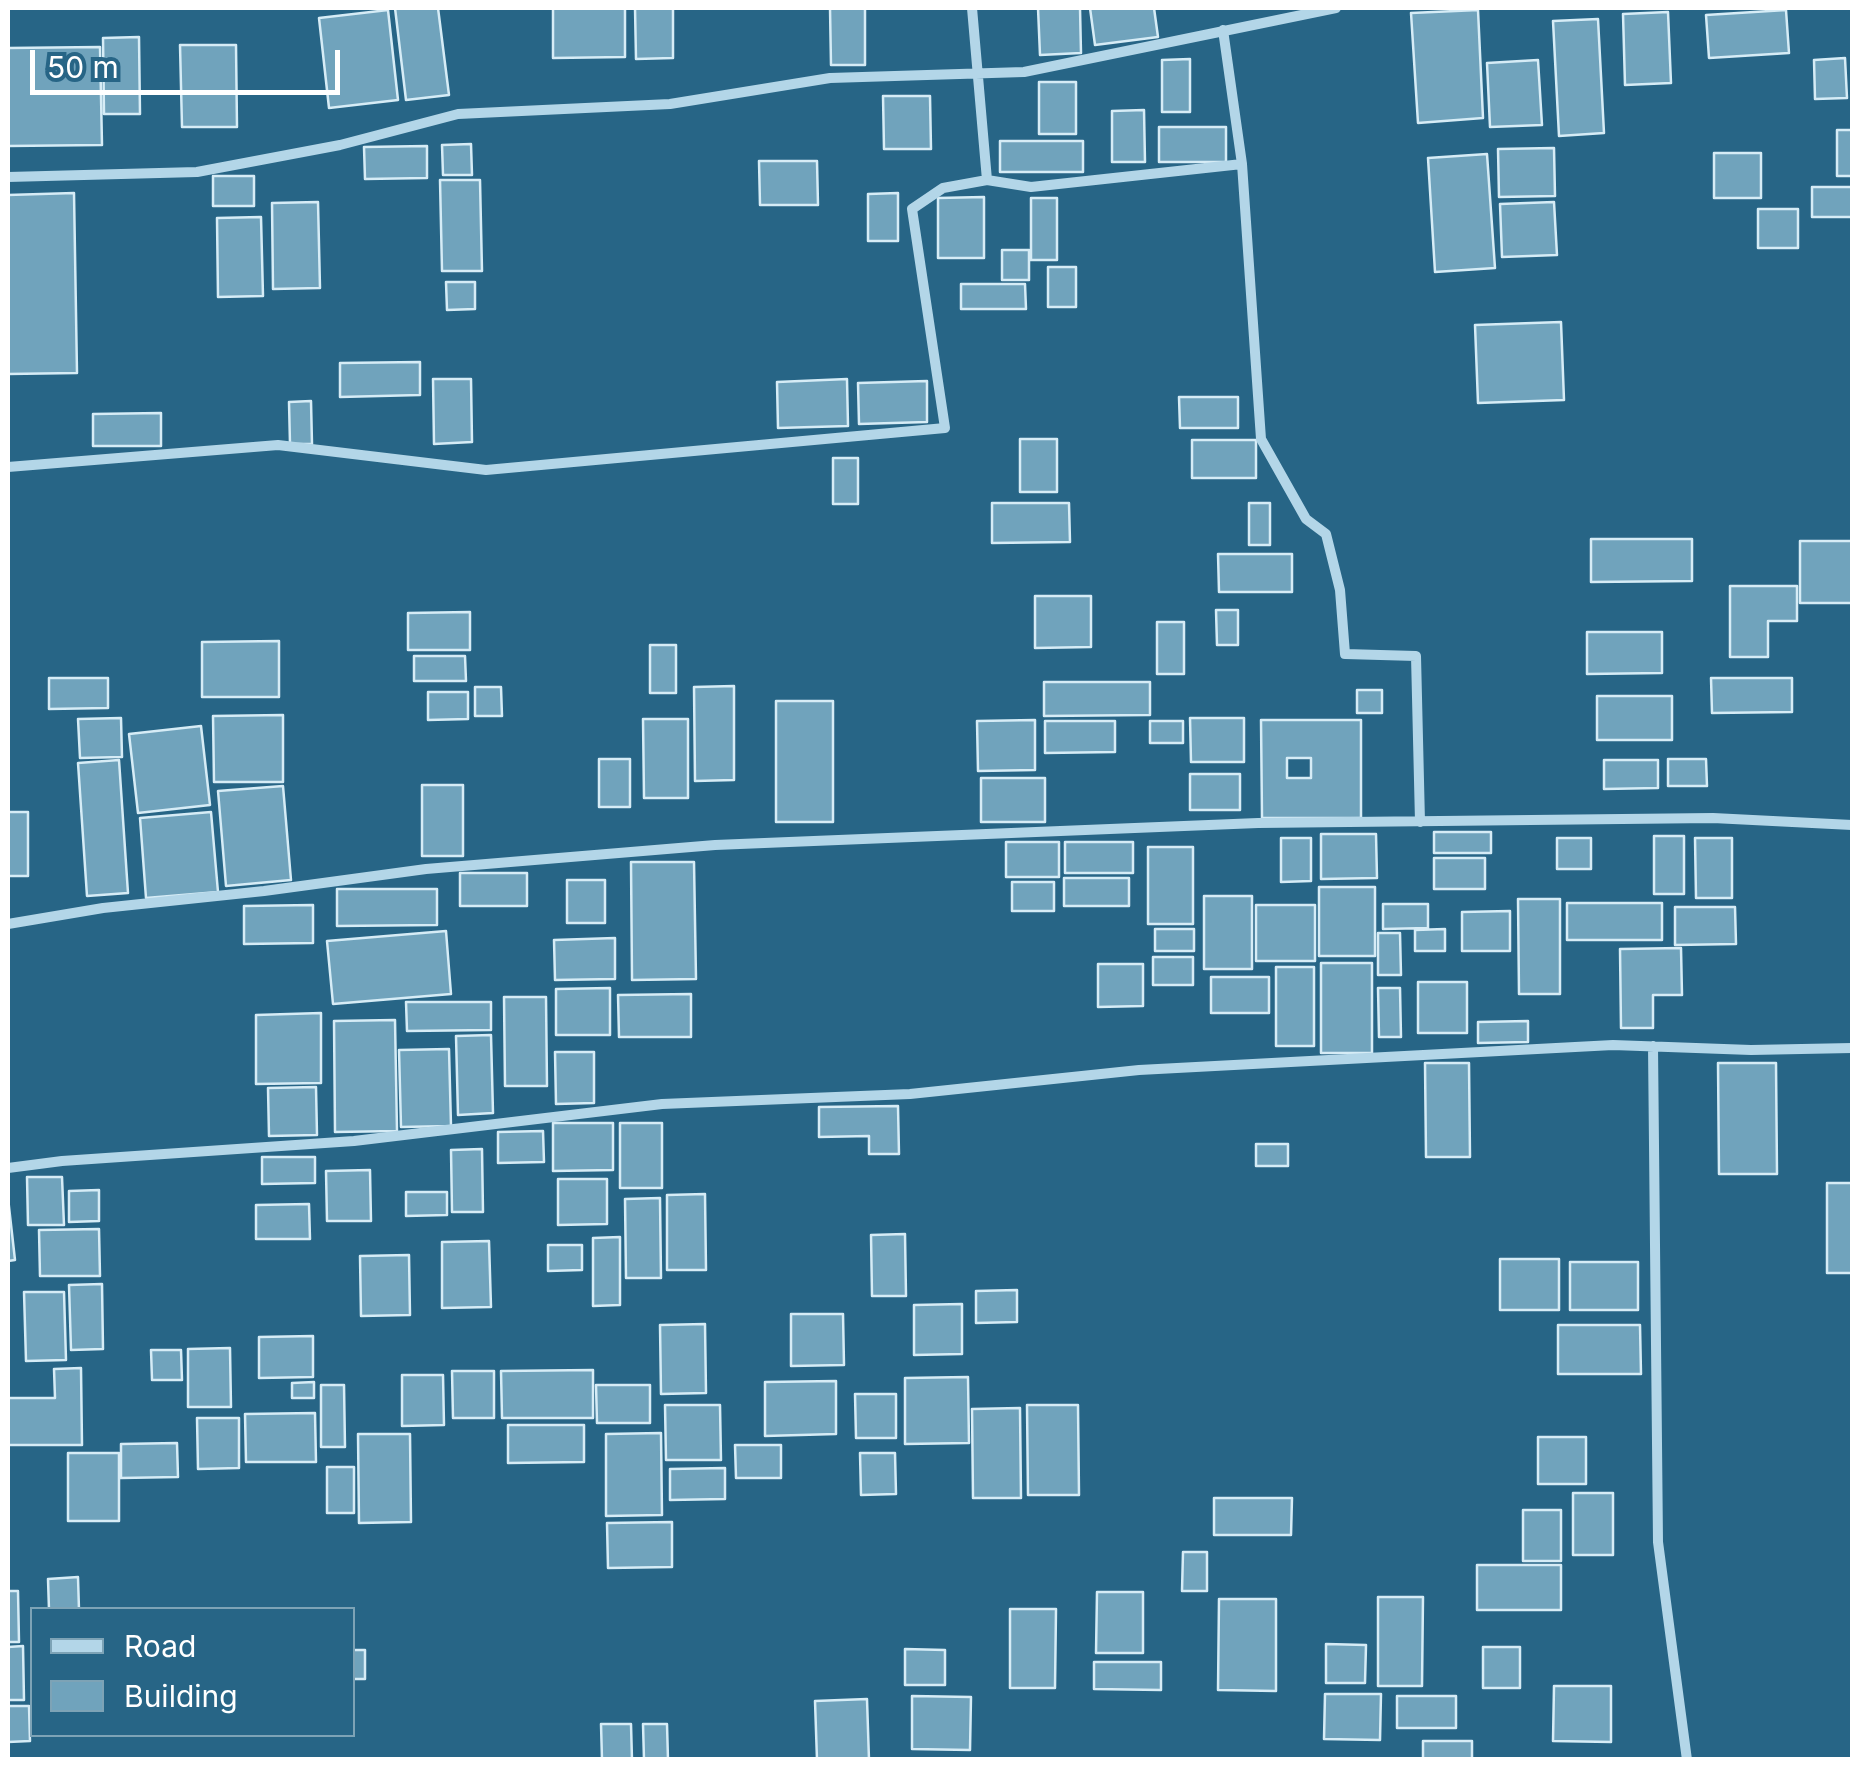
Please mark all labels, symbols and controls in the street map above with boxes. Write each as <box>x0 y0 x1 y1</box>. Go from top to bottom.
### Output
scale bar <box>35 30 345 92</box>
text: 50 m <box>47 49 119 85</box>
legend <box>30 1607 355 1737</box>
text: Road <box>124 1628 196 1664</box>
text: Building <box>124 1678 238 1714</box>

